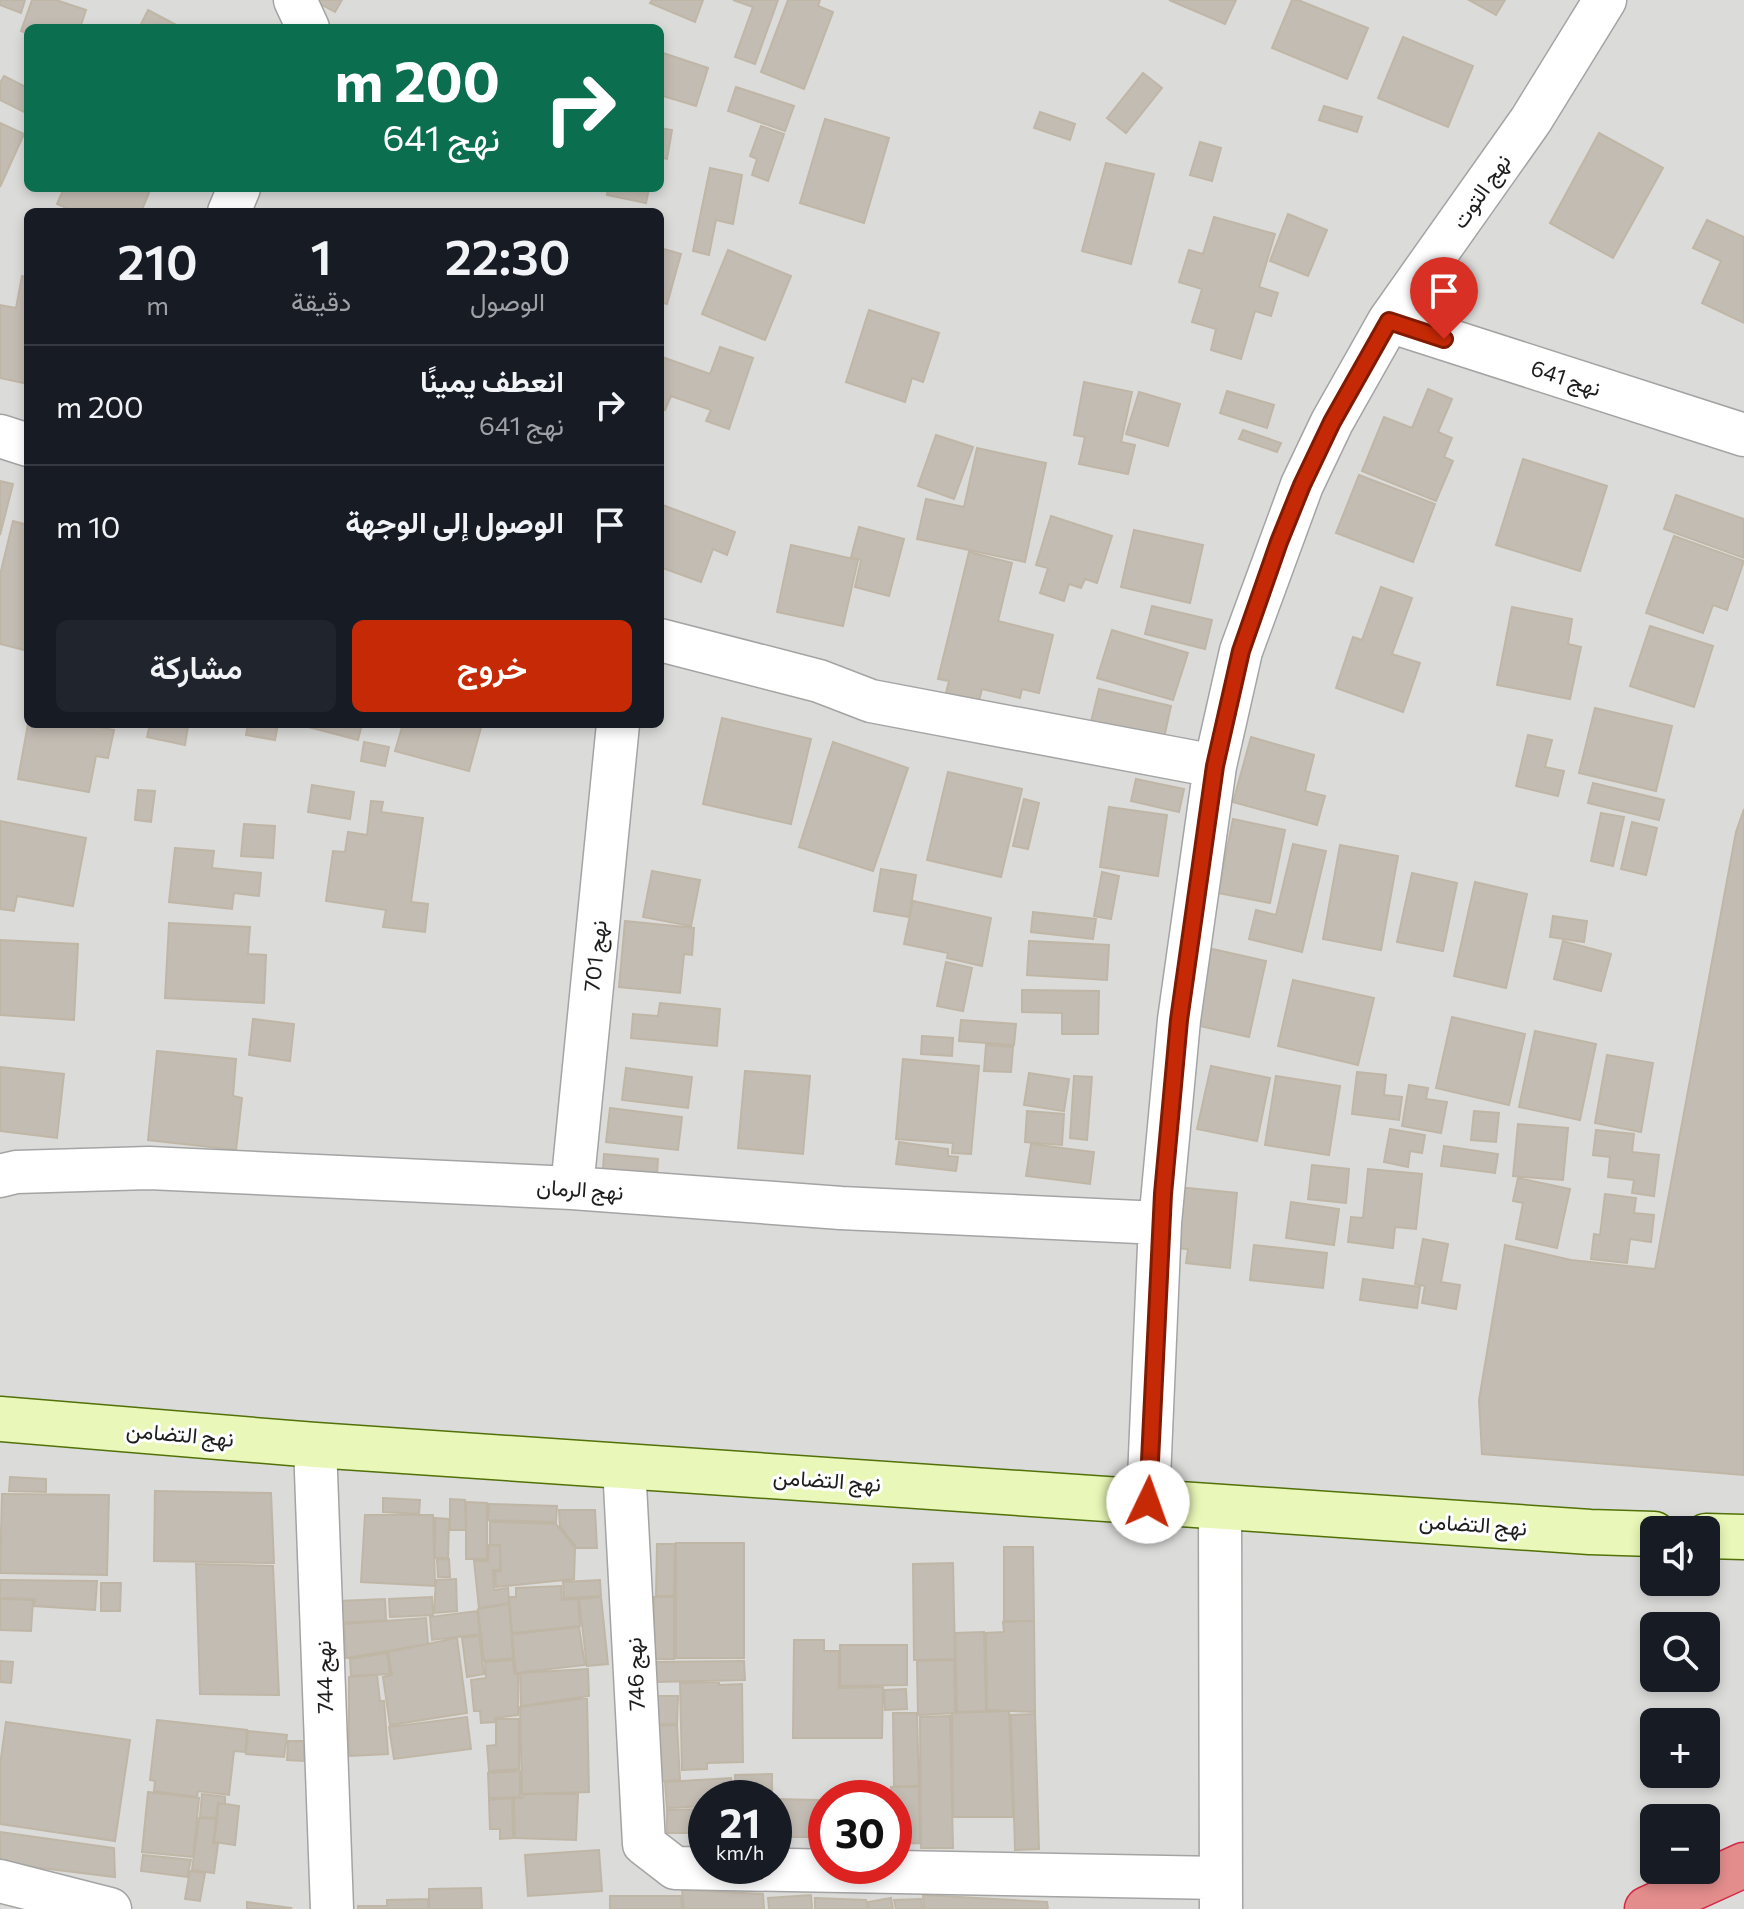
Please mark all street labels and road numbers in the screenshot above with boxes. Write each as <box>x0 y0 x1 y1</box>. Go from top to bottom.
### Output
street label: نهج التوت <box>1445 148 1518 234</box>
street label: نهج 641 <box>1527 354 1605 403</box>
street label: نهج 701 <box>577 919 614 993</box>
street label: نهج الرمان <box>535 1172 624 1207</box>
street label: نهج التضامن <box>125 1415 235 1454</box>
street label: نهج التضامن <box>772 1462 882 1499</box>
street label: نهج التضامن <box>1418 1506 1528 1543</box>
street label: نهج 746 <box>619 1637 652 1711</box>
street label: نهج 744 <box>309 1640 340 1714</box>

